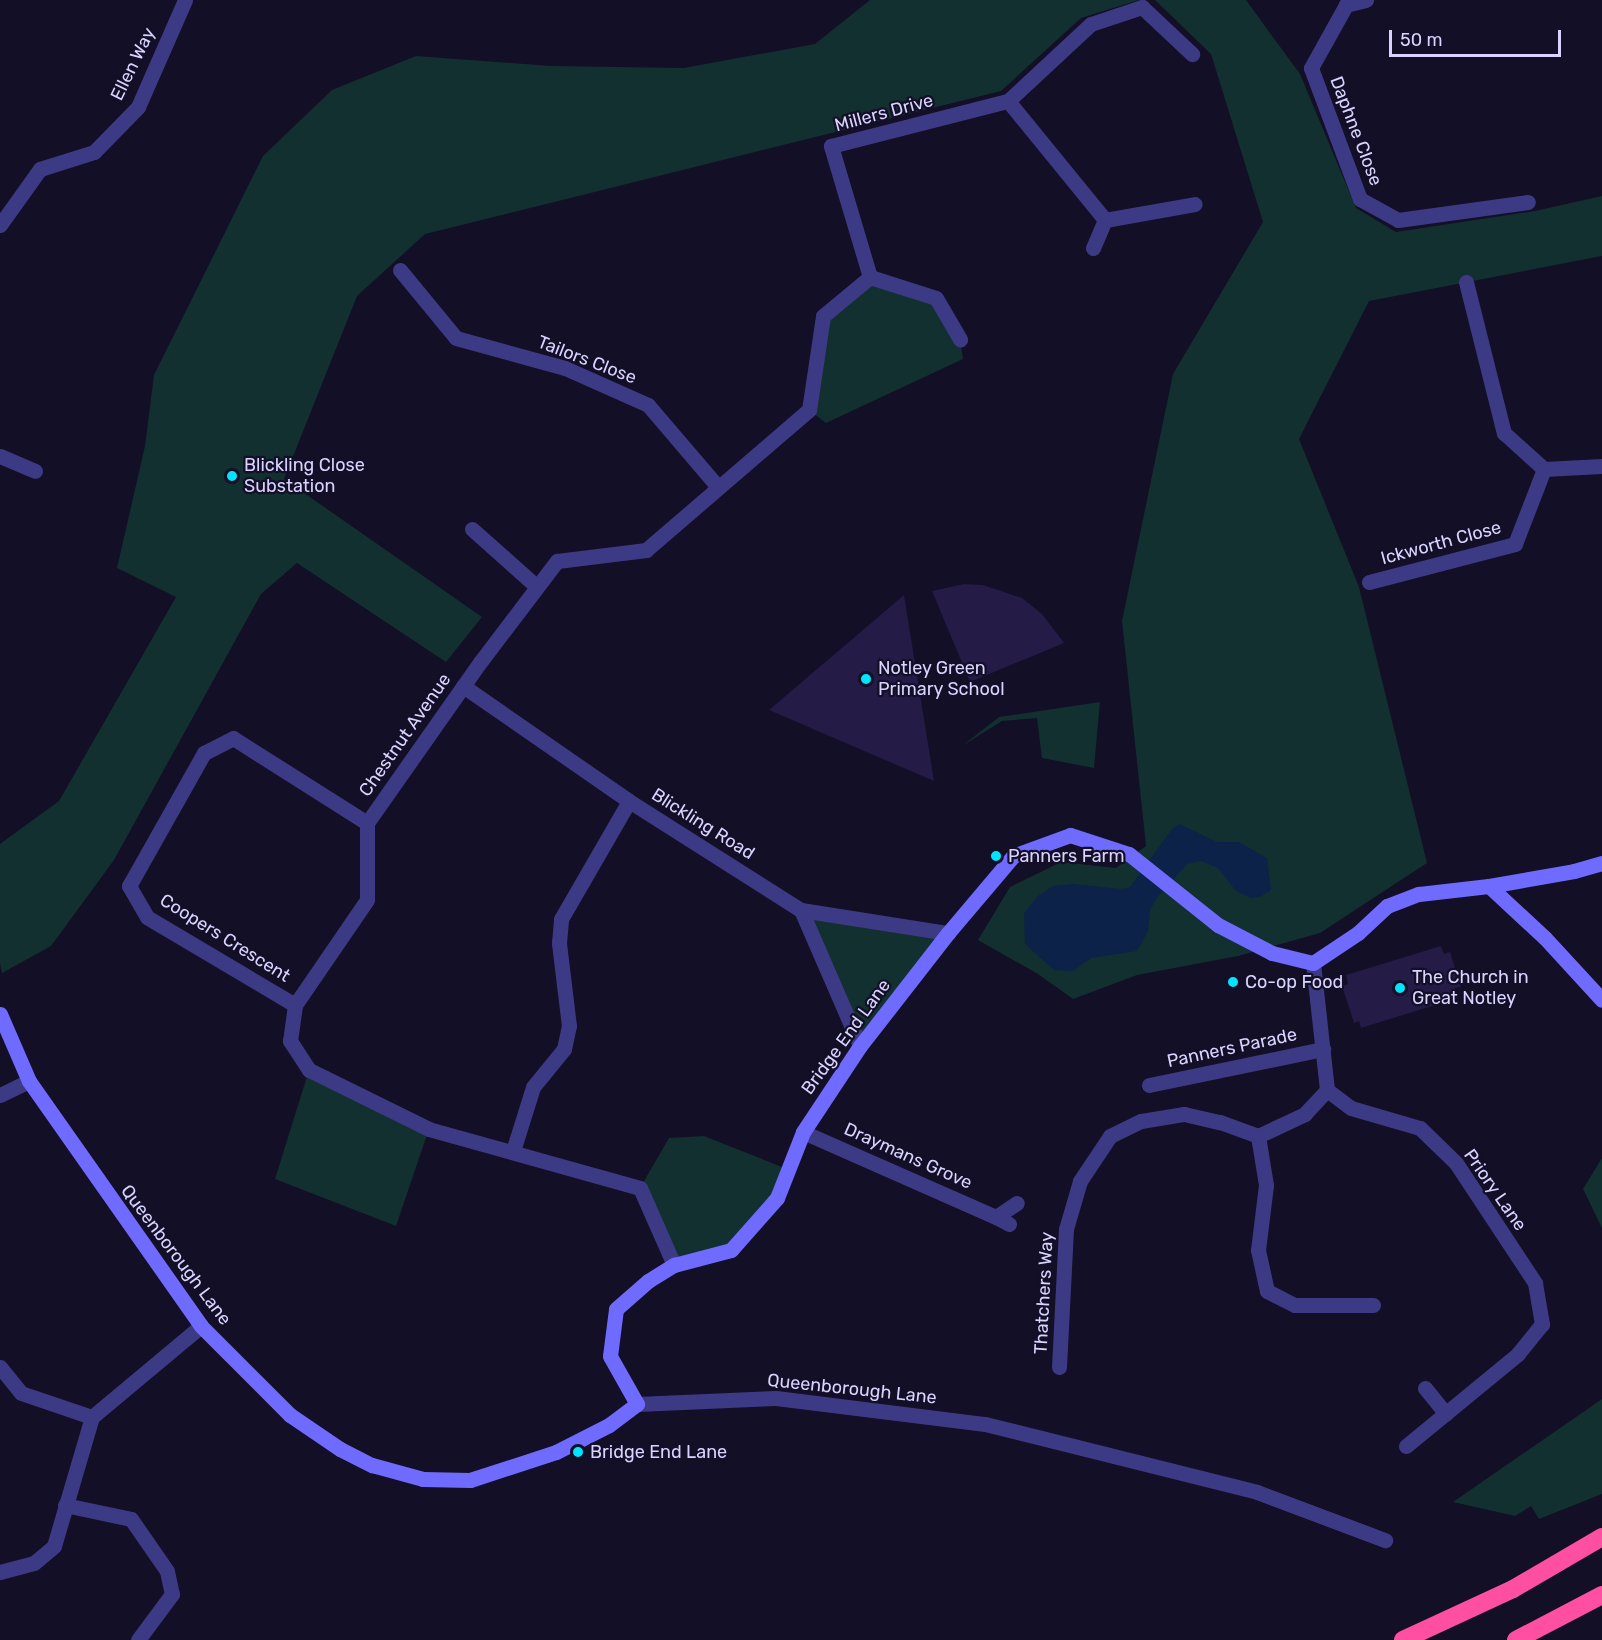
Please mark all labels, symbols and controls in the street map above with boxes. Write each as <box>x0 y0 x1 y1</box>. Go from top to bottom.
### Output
scale bar <box>1392 18 1564 56</box>
street label: Ellen Way <box>106 24 160 104</box>
text: 50 m <box>1400 29 1443 51</box>
street label: Daphne Close <box>1325 73 1387 189</box>
street label: Millers Drive <box>832 89 936 137</box>
street label: Tailors Close <box>535 331 639 389</box>
place label: Blickling Close Substation <box>244 455 365 498</box>
marker: Blickling Close Substation <box>225 469 239 483</box>
street label: Ickworth Close <box>1378 517 1504 569</box>
place label: Notley Green Primary School <box>878 658 1005 700</box>
street label: Chestnut Avenue <box>354 669 456 801</box>
marker: Notley Green Primary School <box>859 672 873 686</box>
street label: Blickling Road <box>647 784 759 864</box>
place label: Panners Farm <box>1008 845 1124 867</box>
marker: Panners Farm <box>989 849 1003 863</box>
street label: Coopers Crescent <box>156 889 294 987</box>
place label: The Church in Great Notley <box>1412 967 1529 1010</box>
place label: Co-op Food <box>1245 971 1343 993</box>
street label: Bridge End Lane <box>797 975 895 1099</box>
marker: Co-op Food <box>1226 975 1240 989</box>
marker: The Church in Great Notley <box>1393 981 1407 995</box>
street label: Panners Parade <box>1165 1024 1299 1072</box>
street label: Draymans Grove <box>841 1118 975 1194</box>
street label: Priory Lane <box>1459 1145 1531 1235</box>
street label: Queenborough Lane <box>116 1181 236 1329</box>
street label: Thatchers Way <box>1030 1231 1058 1355</box>
street label: Queenborough Lane <box>766 1369 938 1409</box>
place label: Bridge End Lane <box>590 1441 727 1463</box>
marker: Bridge End Lane <box>571 1445 585 1459</box>

